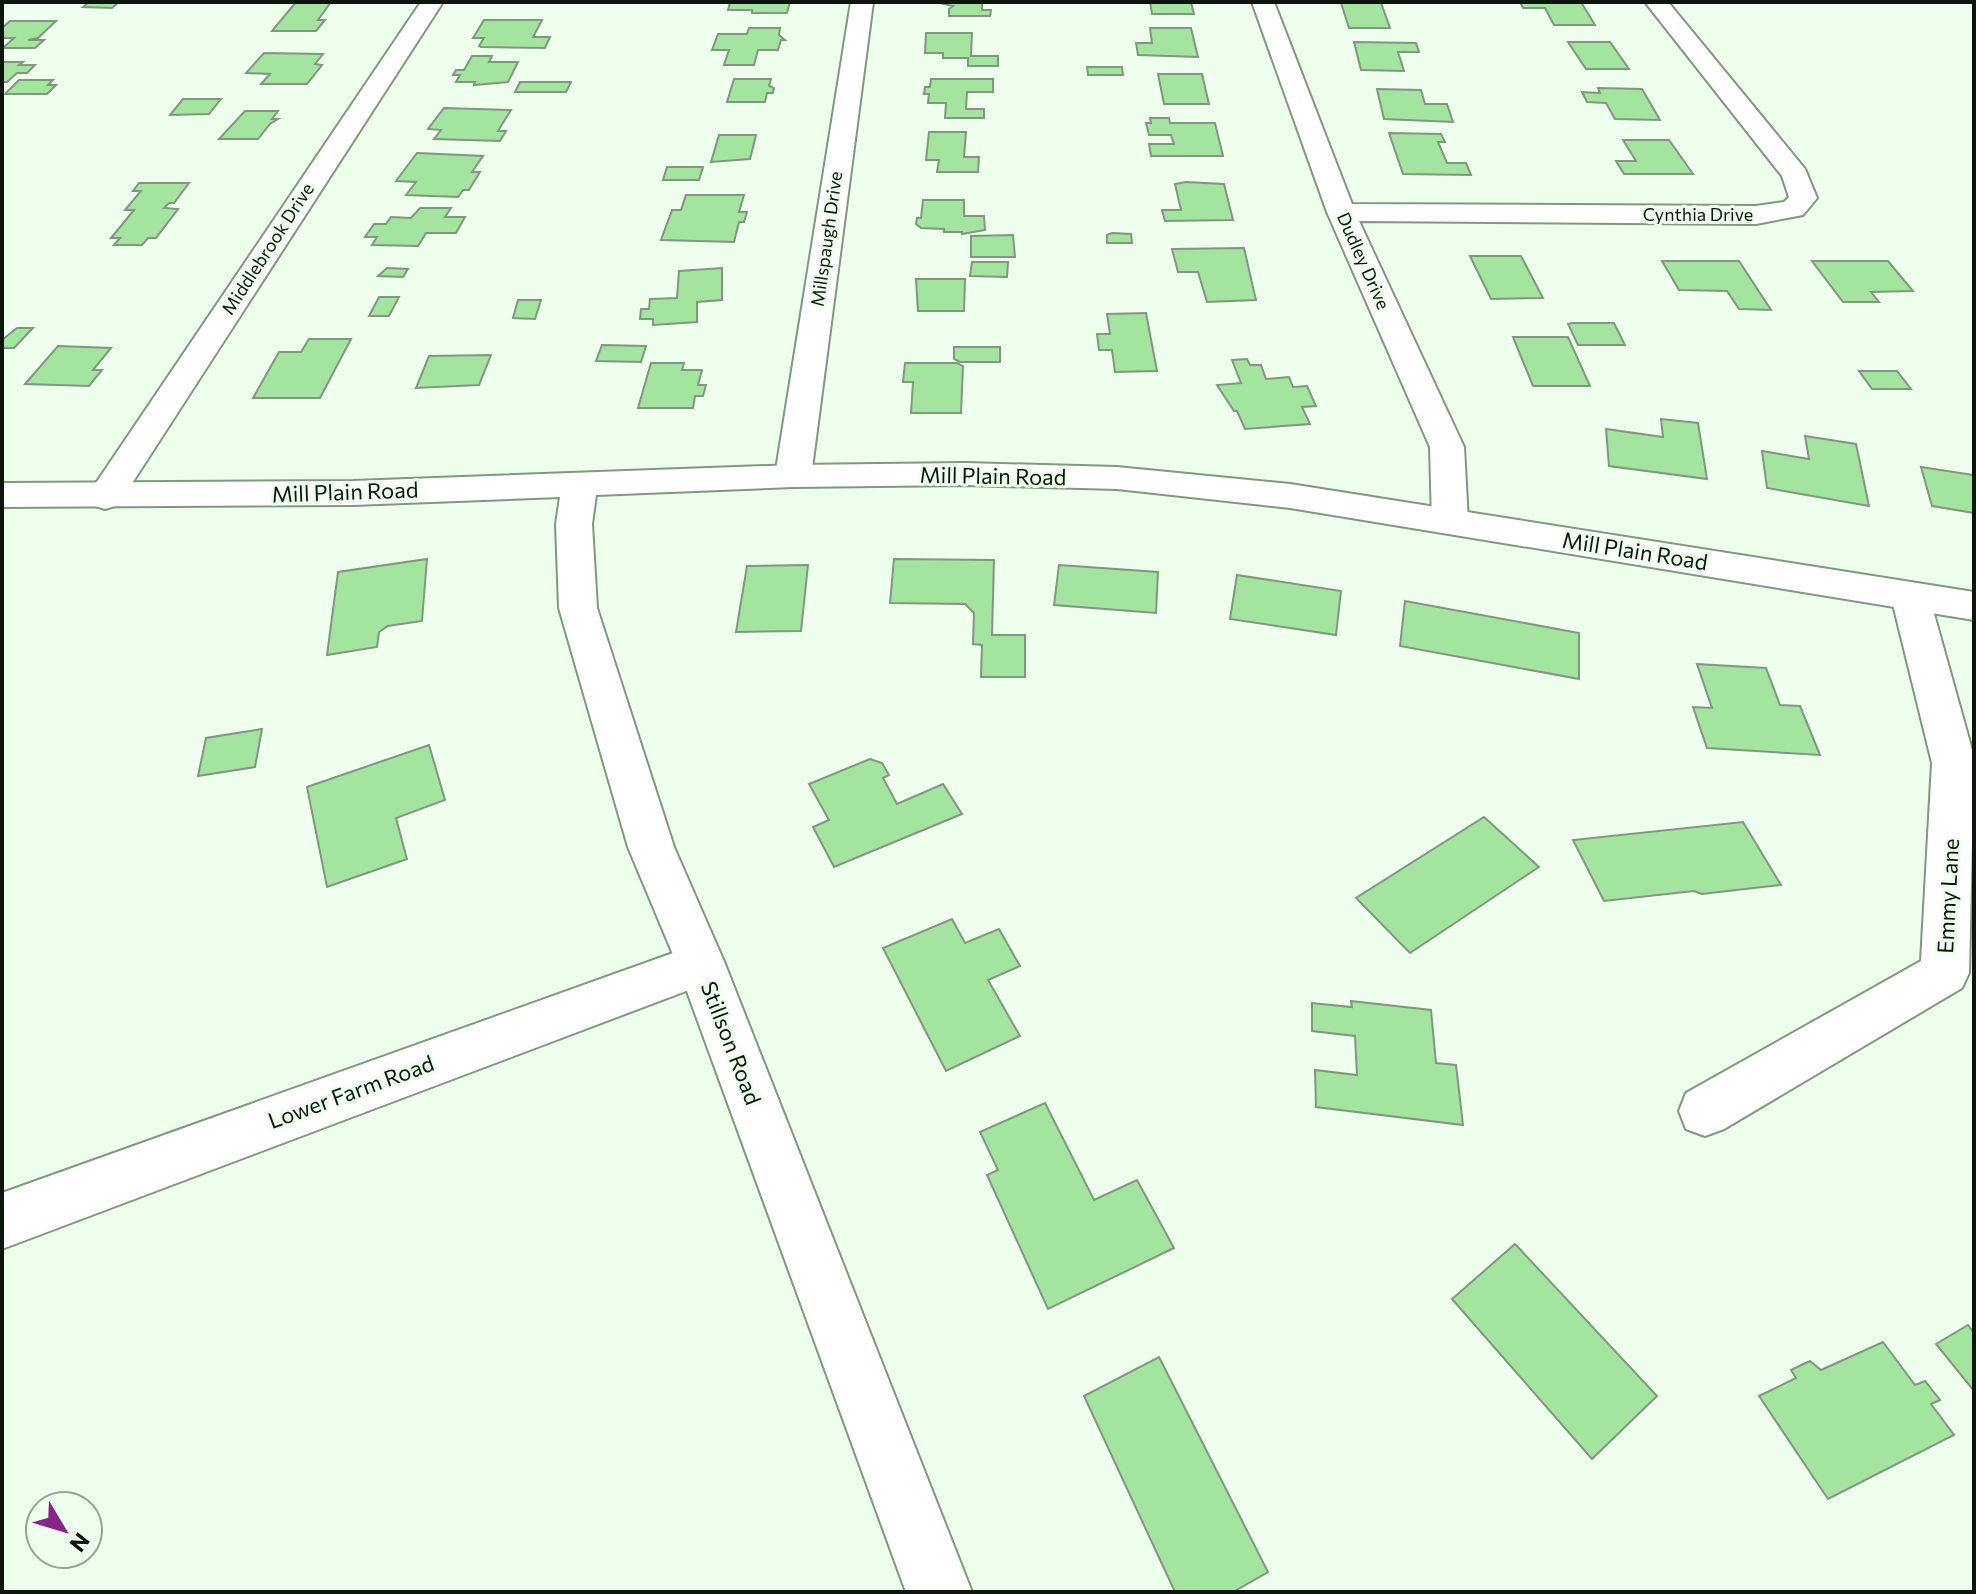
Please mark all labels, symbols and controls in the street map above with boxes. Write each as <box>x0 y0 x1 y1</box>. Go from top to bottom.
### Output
street label: Millspaugh Drive <box>806 170 846 308</box>
street label: Middlebrook Drive <box>216 179 318 318</box>
street label: Cynthia Drive <box>1643 203 1753 225</box>
street label: Dudley Drive <box>1333 209 1395 312</box>
street label: Mill Plain Road <box>919 461 1067 490</box>
street label: Mill Plain Road <box>271 475 419 508</box>
street label: Mill Plain Road <box>1560 526 1710 575</box>
street label: Emmy Lane <box>1931 838 1964 954</box>
street label: Stillson Road <box>696 977 767 1108</box>
street label: Lower Farm Road <box>264 1049 437 1134</box>
north arrow <box>24 1490 104 1570</box>
text: N <box>64 1528 96 1557</box>

